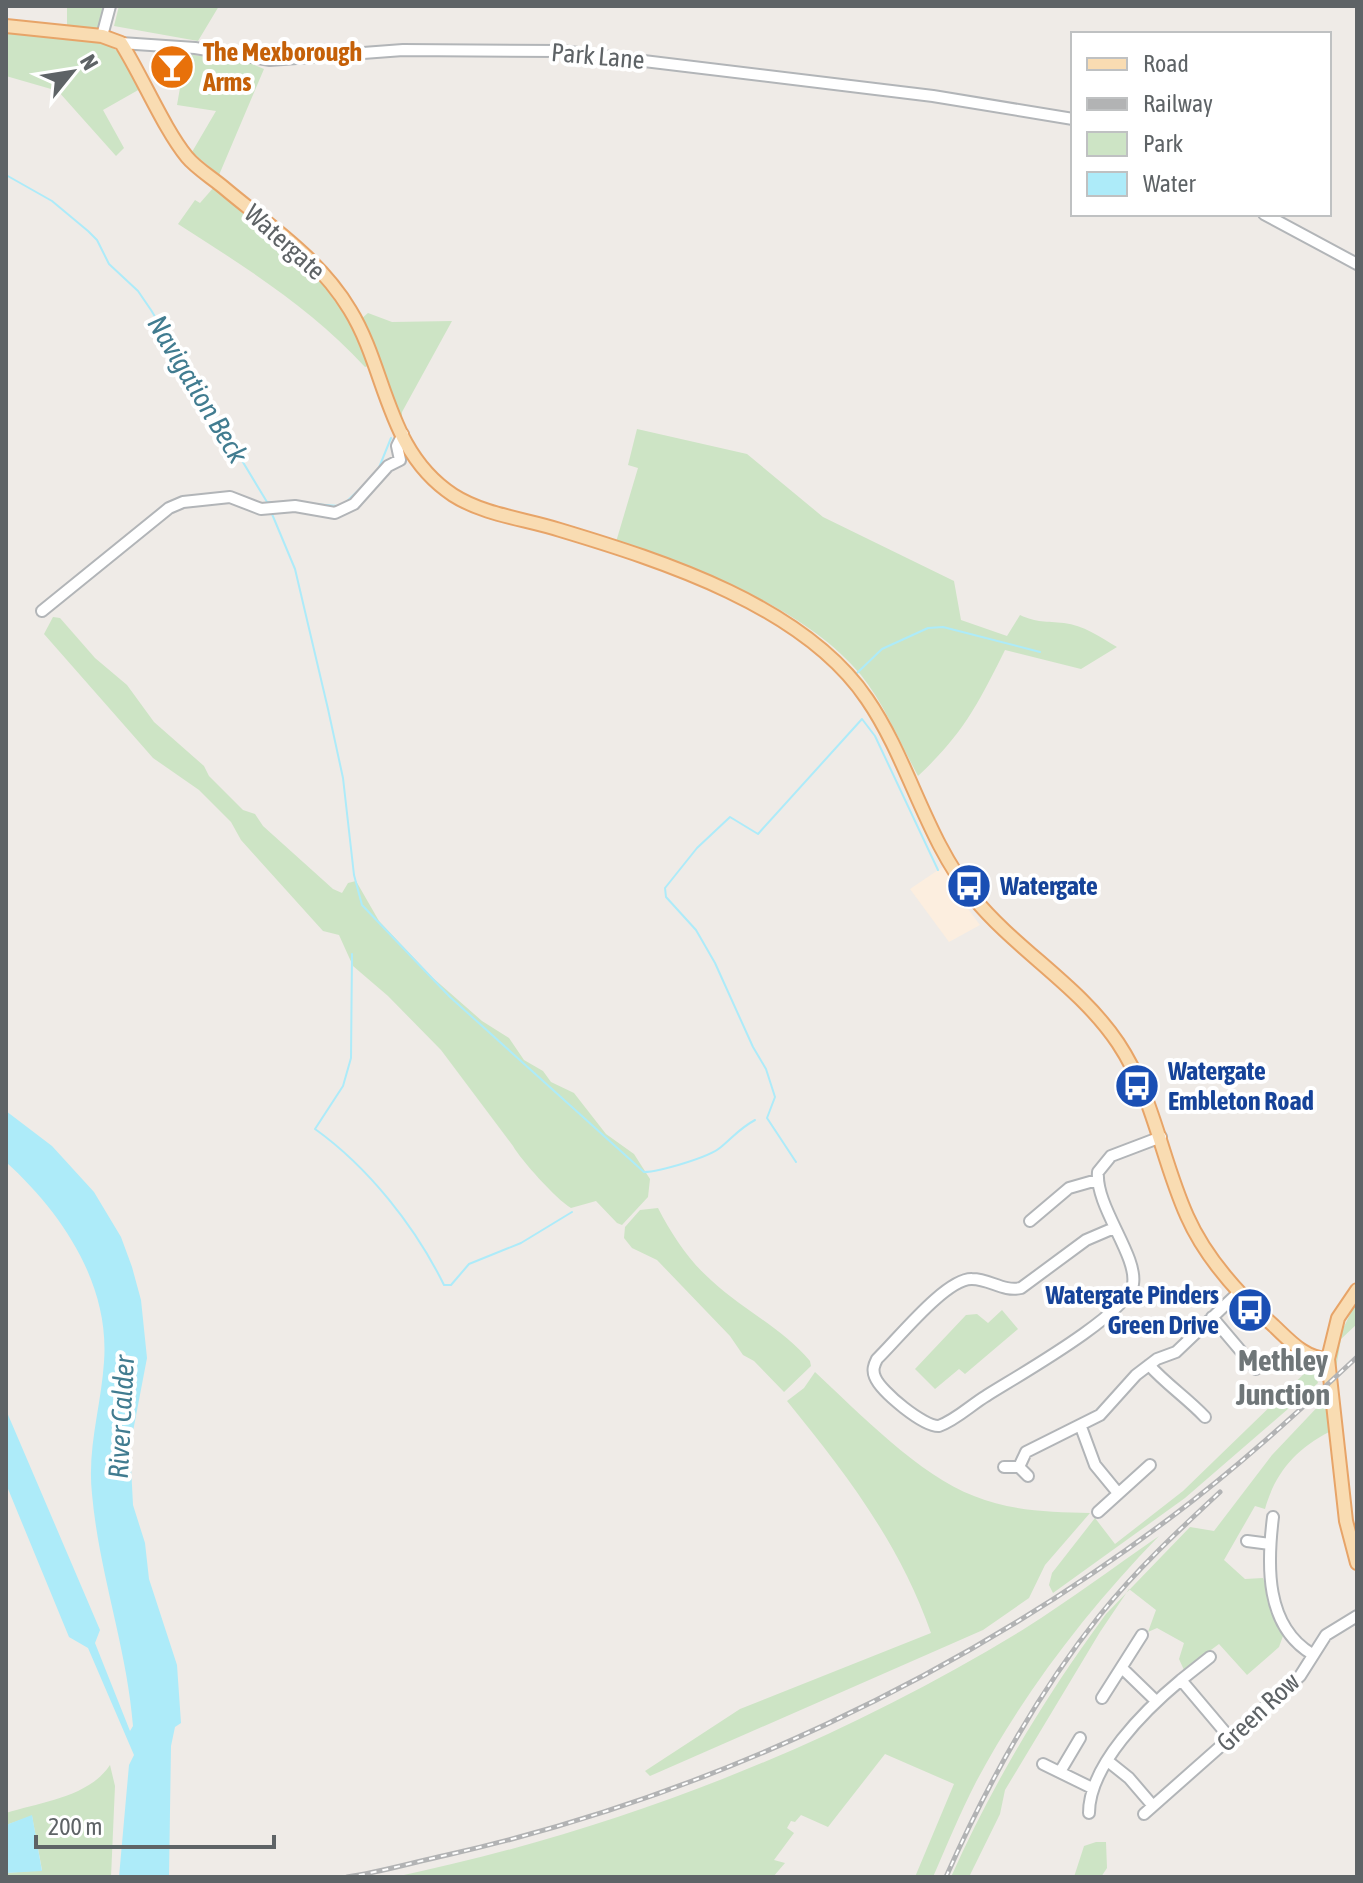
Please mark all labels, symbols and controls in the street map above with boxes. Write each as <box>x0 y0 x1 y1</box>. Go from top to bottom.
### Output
north arrow <box>32 32 112 112</box>
legend <box>1071 32 1331 216</box>
place label: The Mexborough Arms <box>202 37 362 97</box>
street label: Park Lane <box>550 37 646 75</box>
bar icon: The Mexborough Arms <box>148 43 196 91</box>
text: N <box>75 50 104 74</box>
text: Road <box>1143 50 1189 77</box>
text: Railway <box>1143 90 1213 117</box>
text: Park <box>1143 130 1184 157</box>
text: Water <box>1143 170 1196 197</box>
street label: Watergate <box>239 198 331 286</box>
water label: Navigation Beck <box>141 309 255 469</box>
bus stop icon: Watergate <box>945 862 993 910</box>
place label: Watergate <box>999 871 1098 901</box>
place label: Watergate Embleton Road <box>1167 1056 1314 1116</box>
bus stop icon: Watergate Embleton Road <box>1113 1062 1161 1110</box>
place label: Watergate Pinders Green Drive <box>1045 1280 1219 1340</box>
bus stop icon: Watergate Pinders Green Drive <box>1226 1286 1274 1334</box>
district label: Methley Junction <box>1235 1343 1330 1411</box>
water label: River Calder <box>102 1353 140 1479</box>
street label: Green Row <box>1211 1666 1306 1758</box>
scale bar <box>36 1799 274 1849</box>
text: 200 m <box>48 1813 102 1840</box>

